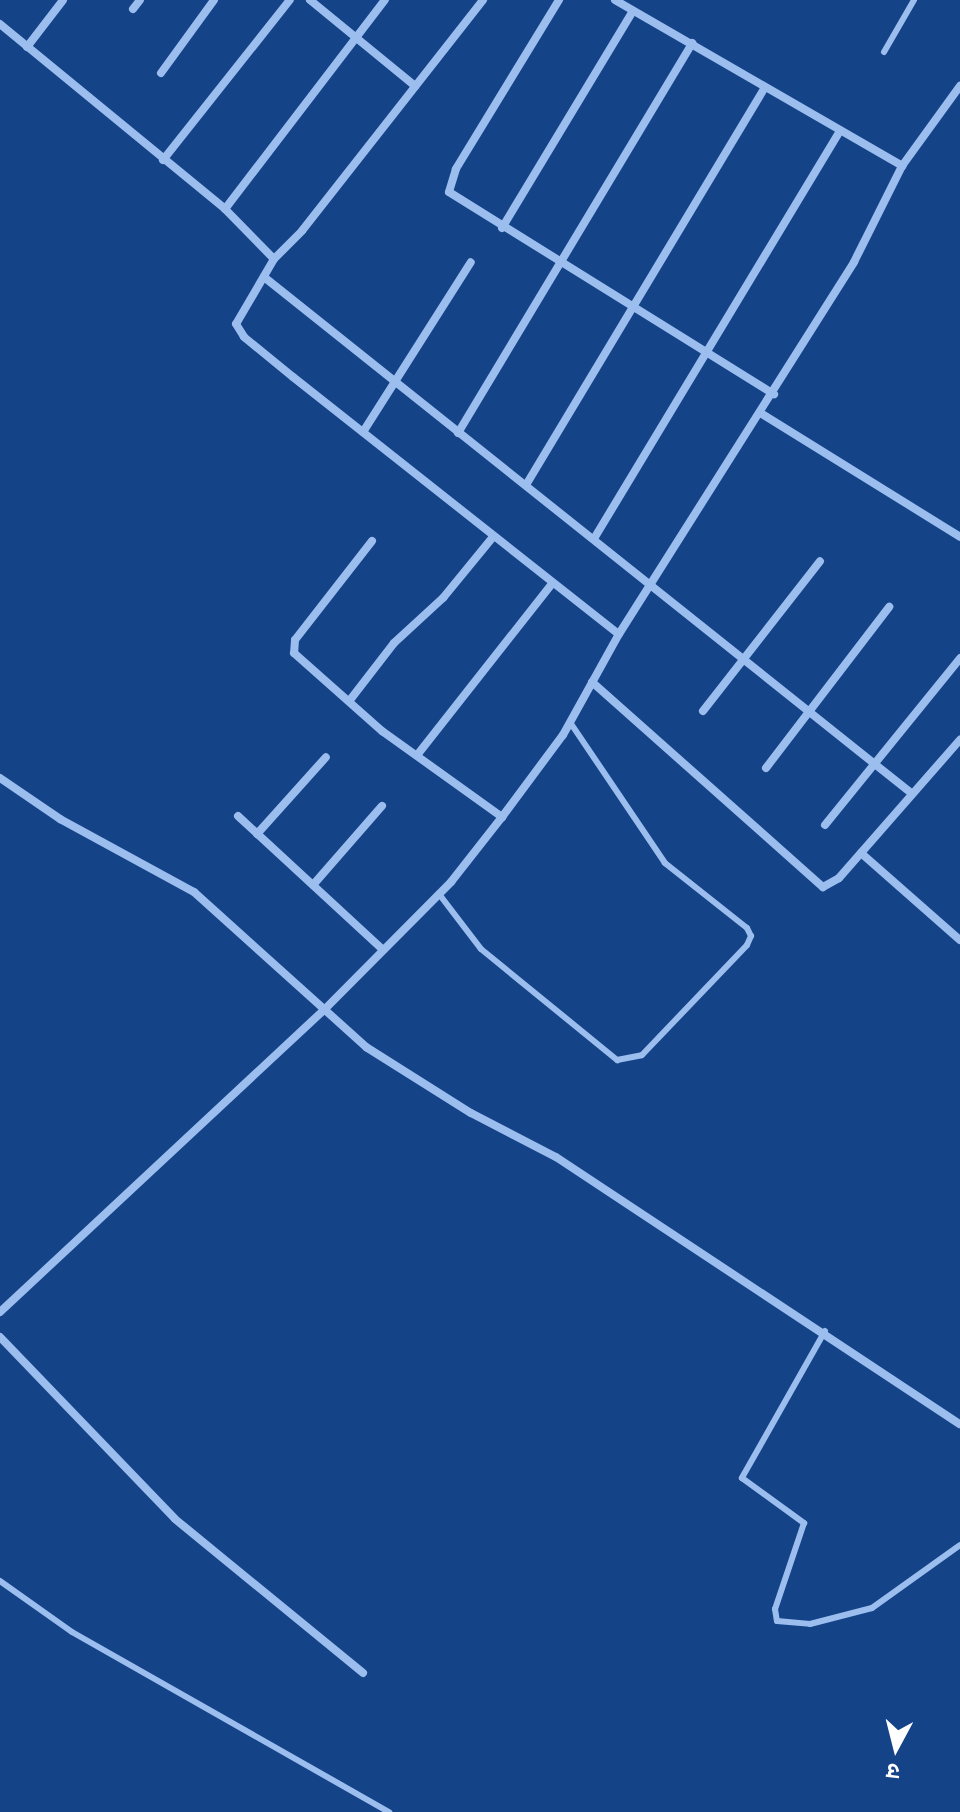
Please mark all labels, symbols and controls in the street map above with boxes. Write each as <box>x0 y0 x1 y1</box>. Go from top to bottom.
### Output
north arrow <box>856 1708 936 1788</box>
text: उ <box>885 1757 901 1787</box>

